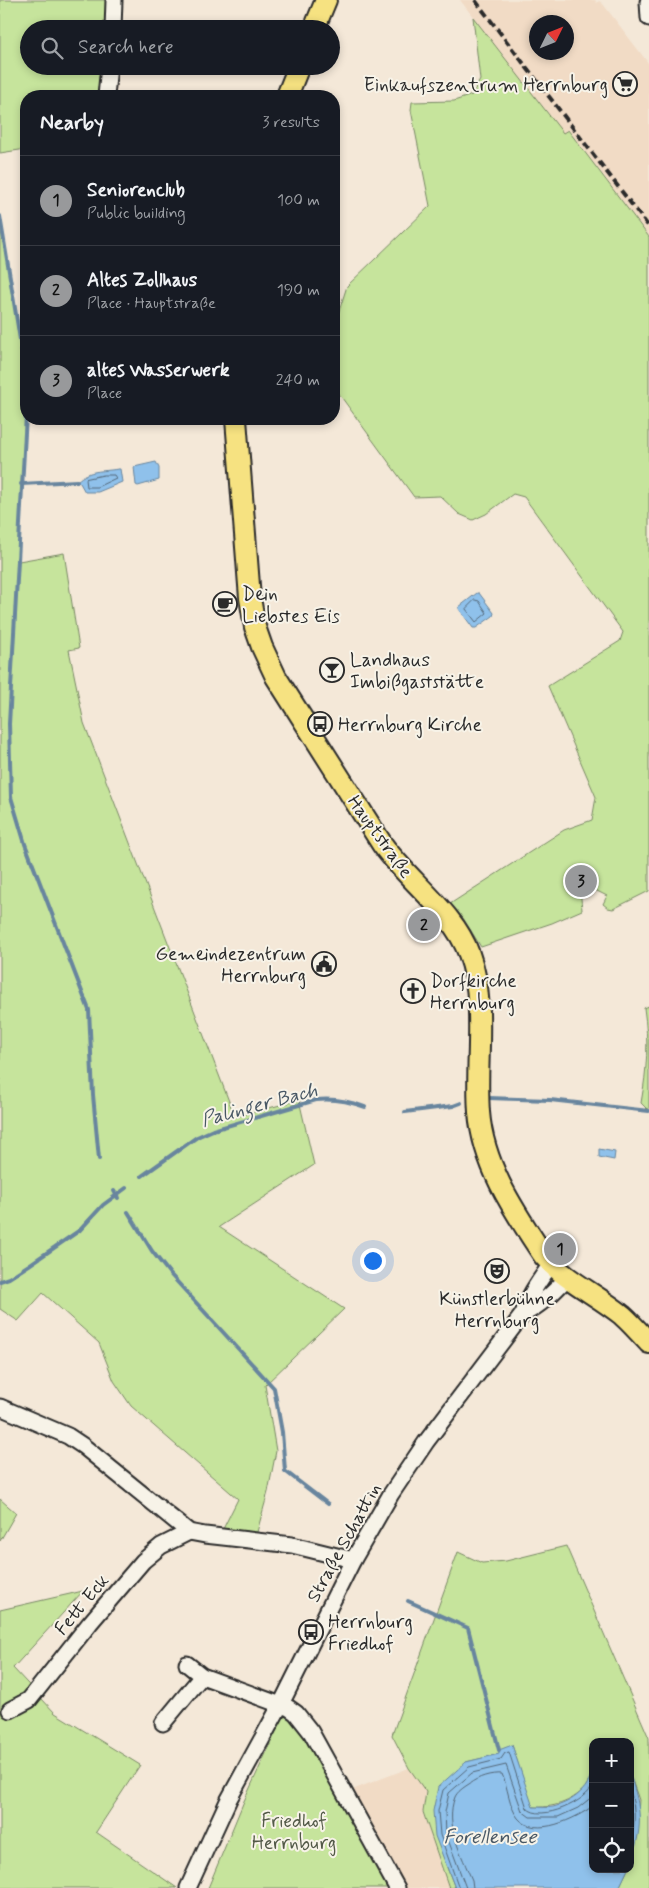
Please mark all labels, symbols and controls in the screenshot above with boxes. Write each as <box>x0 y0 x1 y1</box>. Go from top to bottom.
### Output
north arrow <box>529 15 574 60</box>
search box <box>20 20 340 75</box>
icon: search <box>38 34 66 62</box>
text: Search here <box>78 35 174 60</box>
supermarket icon: Einkaufszentrum Herrnburg <box>612 71 638 97</box>
place label: Einkaufszentrum Herrnburg <box>364 73 608 99</box>
text: Nearby <box>40 109 104 137</box>
text: 3 results <box>262 112 320 133</box>
text: Seniorenclub <box>87 178 185 203</box>
text: 1 <box>52 190 60 211</box>
text: 100 m <box>277 190 320 211</box>
text: Public building <box>87 203 186 224</box>
text: Altes Zollhaus <box>87 268 197 293</box>
text: 2 <box>52 280 60 301</box>
text: 190 m <box>277 280 320 301</box>
text: Place · Hauptstraße <box>87 293 216 314</box>
text: altes Wasserwerk <box>87 358 230 383</box>
text: 3 <box>52 370 60 391</box>
text: 240 m <box>276 370 320 391</box>
text: Place <box>87 383 122 404</box>
place label: Dein Liebstes Eis <box>242 582 341 629</box>
cafe icon: Dein Liebstes Eis <box>212 591 238 617</box>
place label: Landhaus Imbißgaststätte <box>350 648 484 696</box>
bar icon: Landhaus Imbißgaststätte <box>319 657 345 683</box>
bus stop icon: Herrnburg Kirche <box>307 711 333 737</box>
place label: Herrnburg Kirche <box>338 713 482 739</box>
street label: Hauptstraße <box>341 790 418 883</box>
pin: 3 <box>565 862 597 900</box>
pin: 2 <box>408 906 440 944</box>
place label: Gemeindezentrum Herrnburg <box>155 942 306 990</box>
public building icon: Gemeindezentrum Herrnburg <box>311 951 337 977</box>
place label: Dorfkirche Herrnburg <box>430 969 517 1017</box>
church icon: Dorfkirche Herrnburg <box>400 978 426 1004</box>
water label: Palinger Bach <box>198 1077 321 1136</box>
pin: 1 <box>544 1230 576 1268</box>
your location <box>360 1248 386 1274</box>
theatre icon: Künstlerbühne Herrnburg <box>484 1258 510 1284</box>
place label: Künstlerbühne Herrnburg <box>439 1287 555 1335</box>
street label: Straße Schattin <box>301 1479 387 1607</box>
street label: Fett Eck <box>49 1569 115 1641</box>
place label: Herrnburg Friedhof <box>328 1610 413 1657</box>
bus stop icon: Herrnburg Friedhof <box>298 1619 324 1645</box>
map controls <box>589 1738 634 1873</box>
button: + <box>589 1738 634 1783</box>
button: − <box>589 1783 634 1828</box>
park label: Friedhof Herrnburg <box>252 1809 336 1857</box>
water label: Forellensee <box>444 1824 537 1851</box>
button: locate <box>589 1828 634 1873</box>

